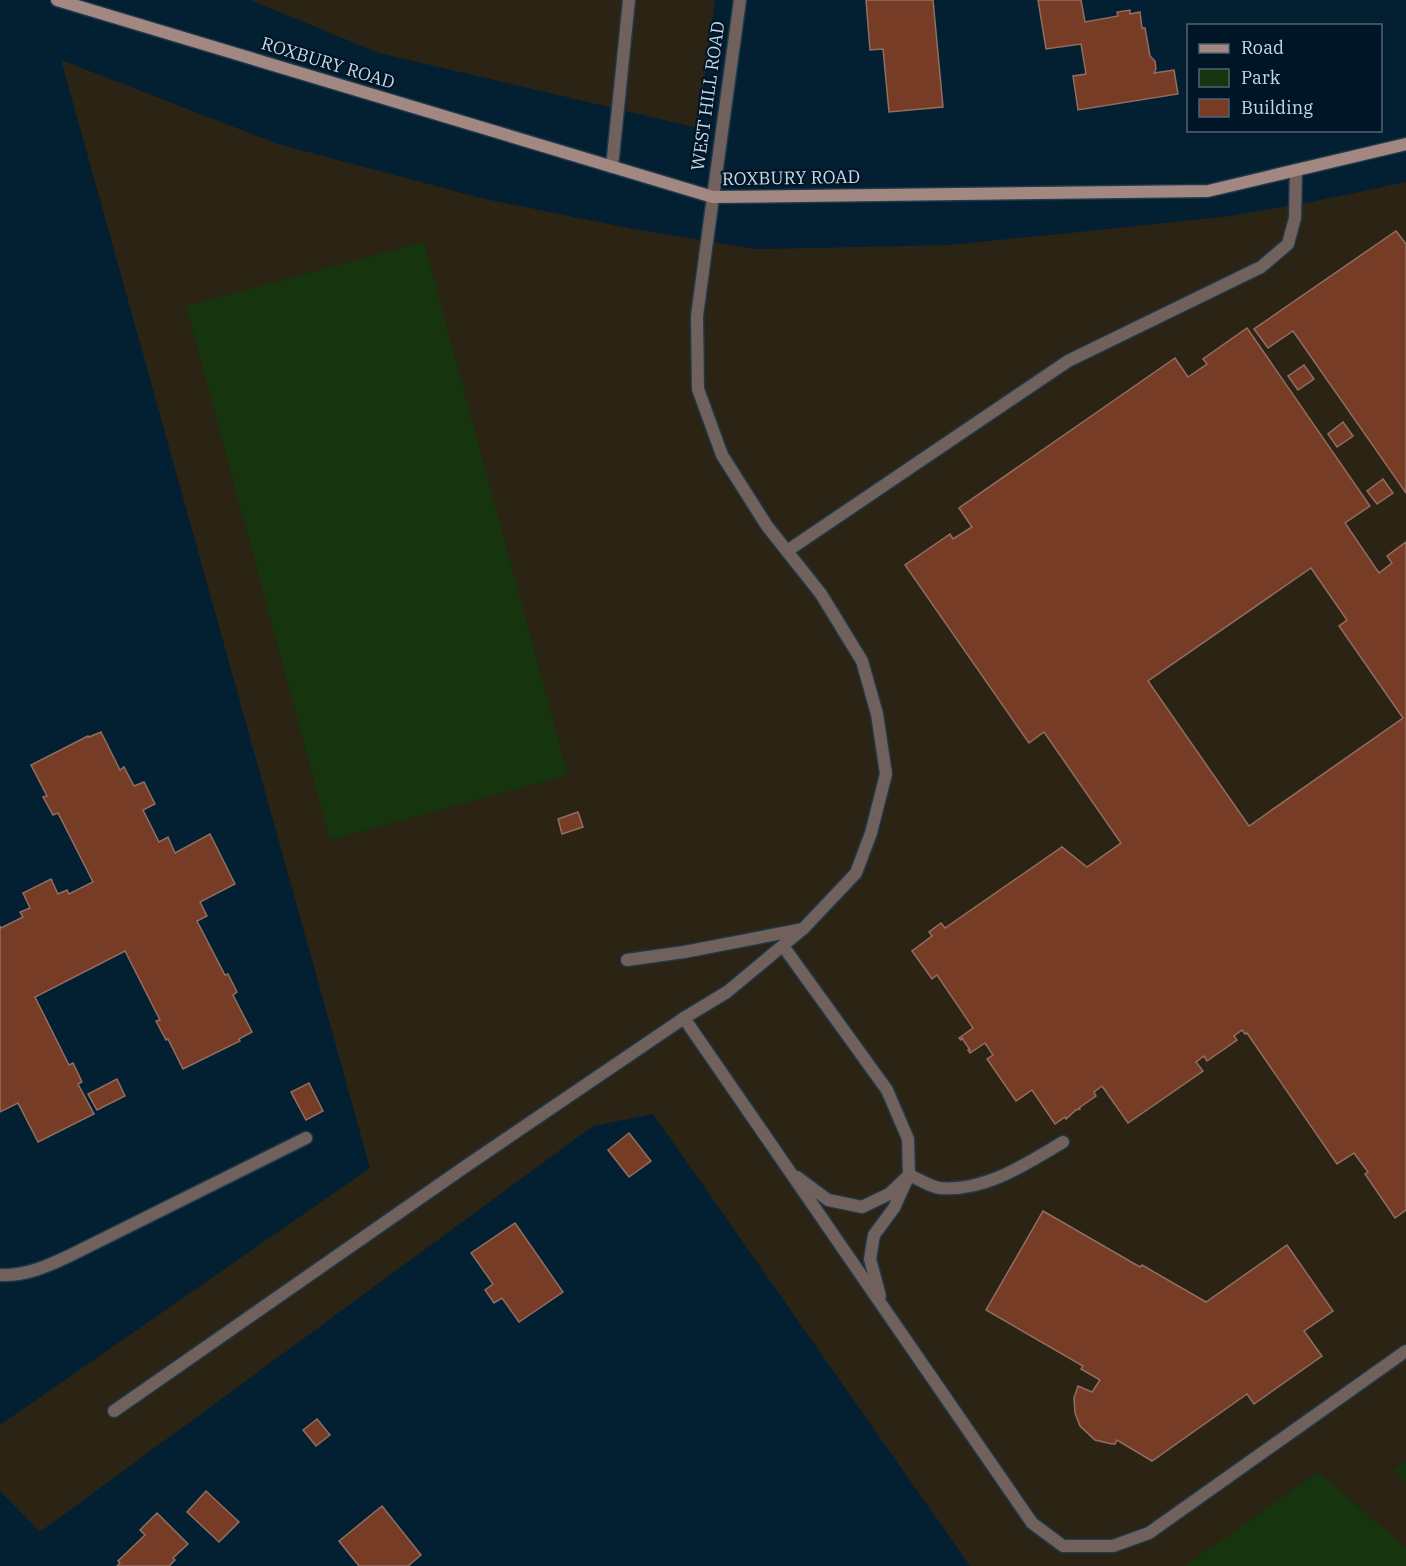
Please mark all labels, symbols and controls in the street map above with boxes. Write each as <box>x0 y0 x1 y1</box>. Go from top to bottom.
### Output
street label: WEST HILL ROAD <box>686 20 729 172</box>
legend <box>1187 24 1382 132</box>
street label: ROXBURY ROAD <box>259 31 398 94</box>
text: Road <box>1241 36 1284 59</box>
text: Park <box>1241 66 1281 89</box>
text: Building <box>1241 96 1313 119</box>
street label: ROXBURY ROAD <box>722 165 860 190</box>

